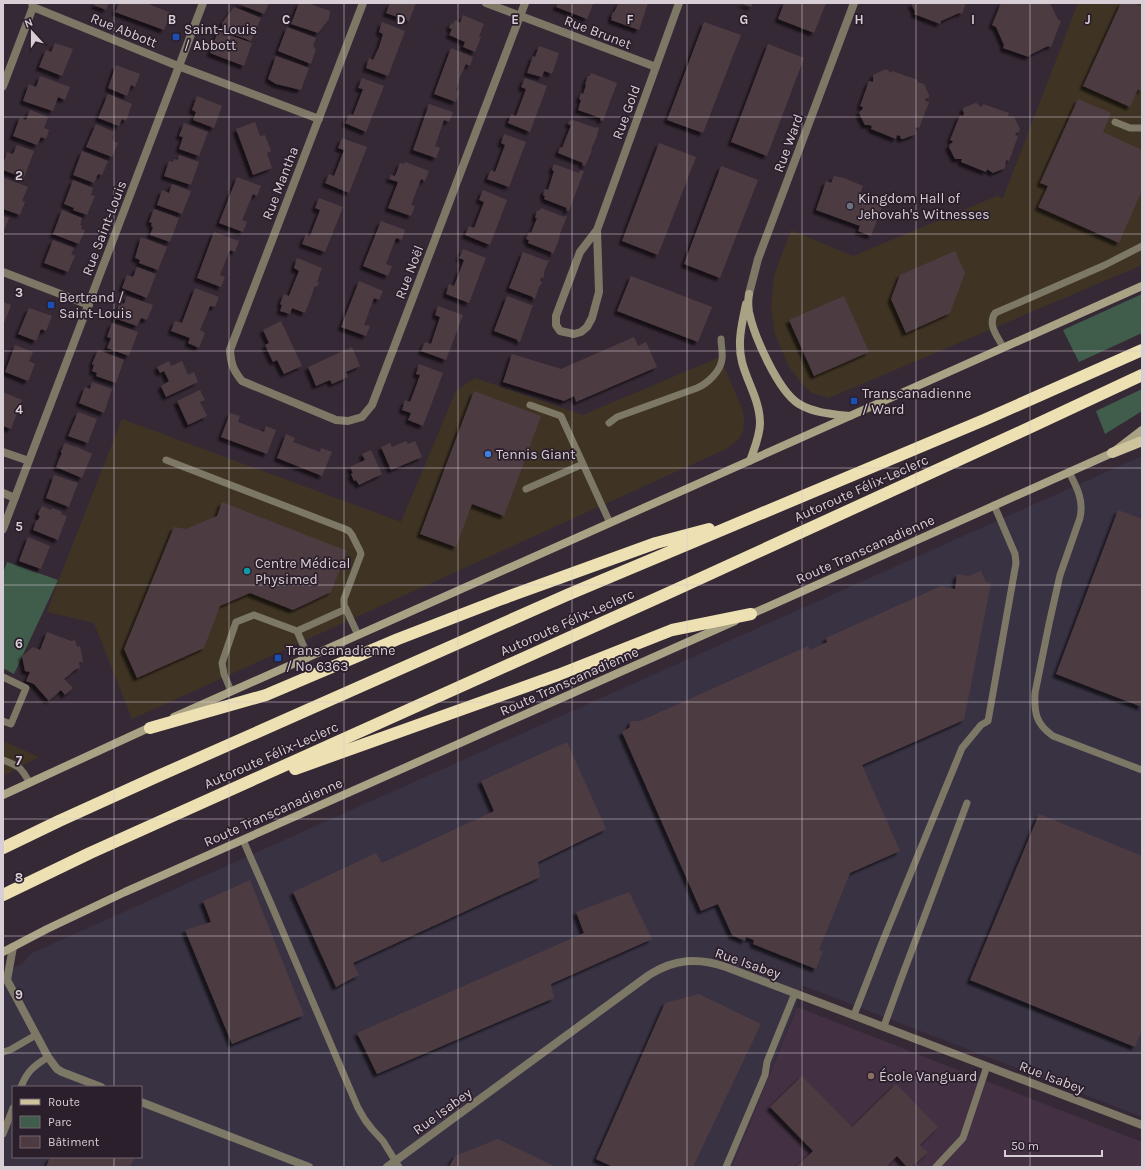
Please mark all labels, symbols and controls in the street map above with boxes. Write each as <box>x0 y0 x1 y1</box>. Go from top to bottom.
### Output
street label: Rue Abbott <box>88 9 160 52</box>
north arrow <box>12 12 52 52</box>
text: B <box>168 12 176 27</box>
text: C <box>282 12 290 27</box>
text: D <box>397 12 406 27</box>
text: E <box>511 12 519 27</box>
street label: Rue Brunet <box>562 12 634 53</box>
text: F <box>626 12 634 27</box>
text: G <box>740 12 748 27</box>
text: H <box>854 12 864 27</box>
text: I <box>971 12 975 27</box>
text: J <box>1085 12 1091 27</box>
text: N <box>23 16 35 31</box>
place label: Saint-Louis / Abbott <box>184 21 257 54</box>
marker: Saint-Louis / Abbott <box>171 32 181 42</box>
street label: Rue Gold <box>609 83 644 142</box>
street label: Rue Ward <box>770 112 807 175</box>
street label: Rue Mantha <box>259 144 302 222</box>
text: 2 <box>15 168 23 183</box>
street label: Rue Saint-Louis <box>78 178 130 278</box>
place label: Kingdom Hall of Jehovah's Witnesses <box>858 190 990 223</box>
marker: Kingdom Hall of Jehovah's Witnesses <box>845 201 855 211</box>
street label: Rue Noël <box>392 243 427 301</box>
text: 3 <box>15 285 23 300</box>
place label: Bertrand / Saint-Louis <box>59 289 132 322</box>
marker: Bertrand / Saint-Louis <box>46 300 56 310</box>
place label: Transcanadienne / Ward <box>862 385 971 418</box>
marker: Transcanadienne / Ward <box>849 396 859 406</box>
text: 4 <box>15 402 23 417</box>
place label: Tennis Giant <box>496 446 576 463</box>
marker: Tennis Giant <box>483 449 493 459</box>
street label: Autoroute Félix-Leclerc <box>792 451 931 526</box>
street label: Route Transcanadienne <box>793 511 937 588</box>
text: 5 <box>15 519 23 534</box>
place label: Centre Médical Physimed <box>255 555 350 588</box>
marker: Centre Médical Physimed <box>242 566 252 576</box>
street label: Autoroute Félix-Leclerc <box>498 585 637 660</box>
text: 6 <box>15 636 23 651</box>
place label: Transcanadienne / No 6363 <box>286 642 395 675</box>
street label: Route Transcanadienne <box>497 643 641 720</box>
marker: Transcanadienne / No 6363 <box>273 653 283 663</box>
street label: Autoroute Félix-Leclerc <box>202 718 341 793</box>
text: 7 <box>16 753 23 768</box>
street label: Route Transcanadienne <box>201 774 345 851</box>
text: 8 <box>15 870 23 885</box>
street label: Rue Isabey <box>713 944 783 983</box>
text: 9 <box>15 987 23 1002</box>
street label: Rue Isabey <box>1017 1057 1087 1098</box>
place label: École Vanguard <box>879 1067 977 1085</box>
marker: École Vanguard <box>866 1071 876 1081</box>
street label: Rue Isabey <box>410 1084 475 1138</box>
legend <box>12 1086 142 1158</box>
text: Route <box>48 1095 80 1109</box>
text: Parc <box>48 1115 72 1129</box>
scale bar <box>1005 1132 1102 1158</box>
text: Bâtiment <box>48 1135 100 1149</box>
text: 50 m <box>1011 1139 1039 1153</box>

